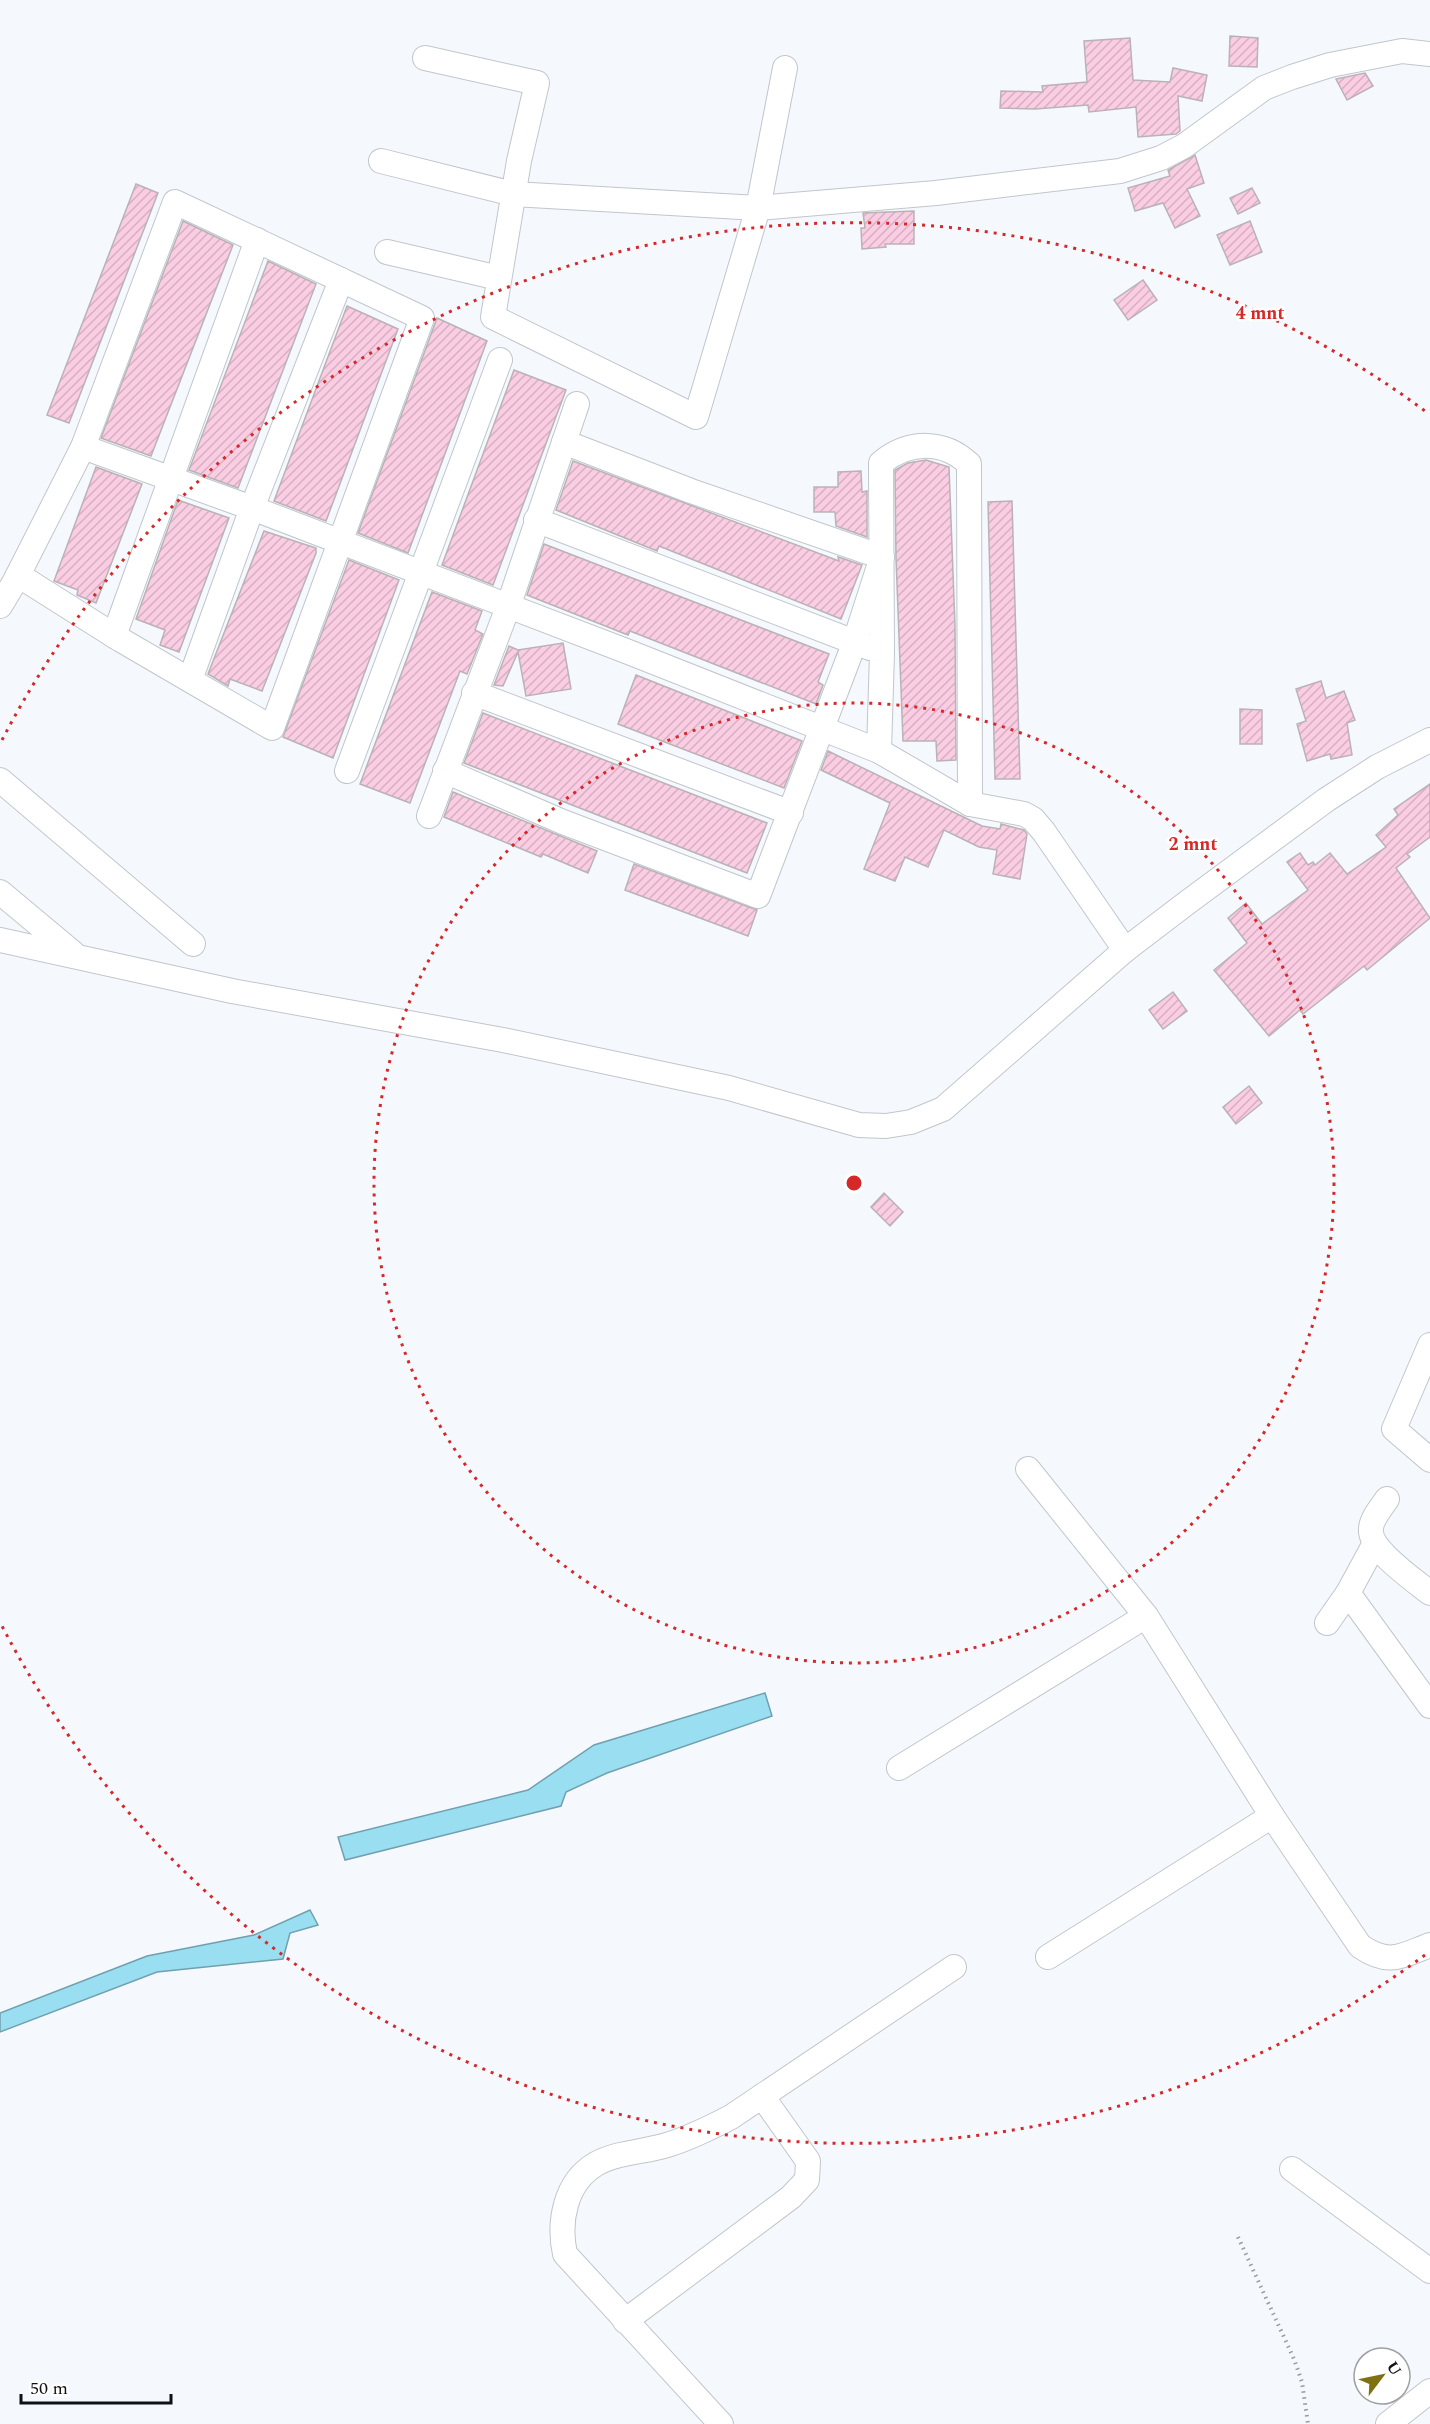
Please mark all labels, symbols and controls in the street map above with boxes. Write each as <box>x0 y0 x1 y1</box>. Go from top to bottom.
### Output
text: 4 mnt <box>1236 300 1284 327</box>
text: 2 mnt <box>1169 831 1217 858</box>
centre of rings <box>844 1173 864 1193</box>
north arrow <box>1352 2346 1412 2406</box>
text: U <box>1380 2357 1408 2381</box>
scale bar <box>21 2367 171 2405</box>
text: 50 m <box>30 2375 68 2402</box>

